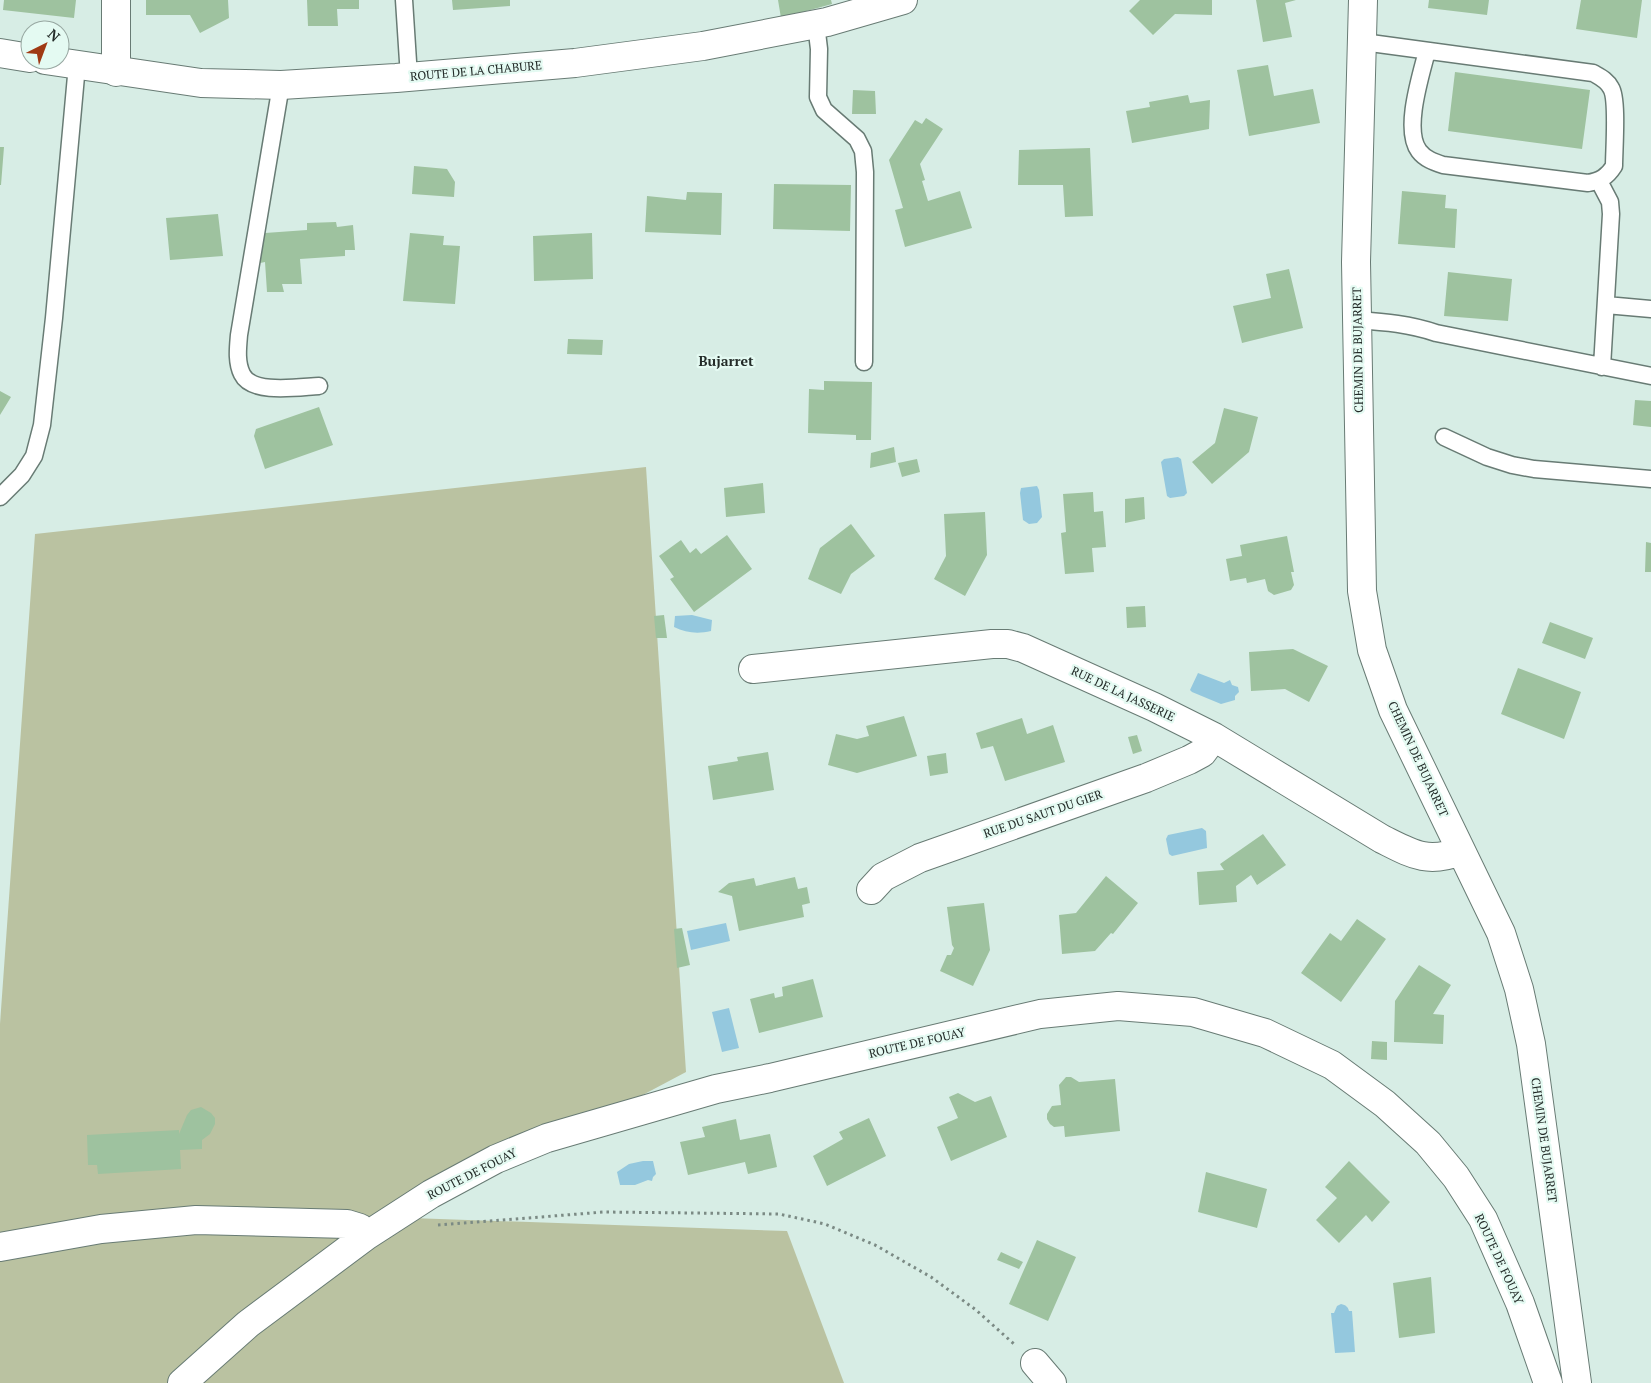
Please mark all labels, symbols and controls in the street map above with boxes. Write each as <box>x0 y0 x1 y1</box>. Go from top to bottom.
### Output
north arrow <box>20 20 70 70</box>
text: N <box>44 24 65 46</box>
street label: ROUTE DE LA CHABURE <box>409 57 542 84</box>
street label: CHEMIN DE BUJARRET <box>1349 287 1366 413</box>
district label: Bujarret <box>698 351 754 370</box>
street label: RUE DE LA JASSERIE <box>1069 663 1177 724</box>
street label: CHEMIN DE BUJARRET <box>1385 699 1452 819</box>
street label: RUE DU SAUT DU GIER <box>981 786 1105 841</box>
street label: ROUTE DE FOUAY <box>867 1024 967 1061</box>
street label: CHEMIN DE BUJARRET <box>1528 1077 1561 1204</box>
street label: ROUTE DE FOUAY <box>425 1144 519 1203</box>
street label: ROUTE DE FOUAY <box>1472 1211 1527 1307</box>

